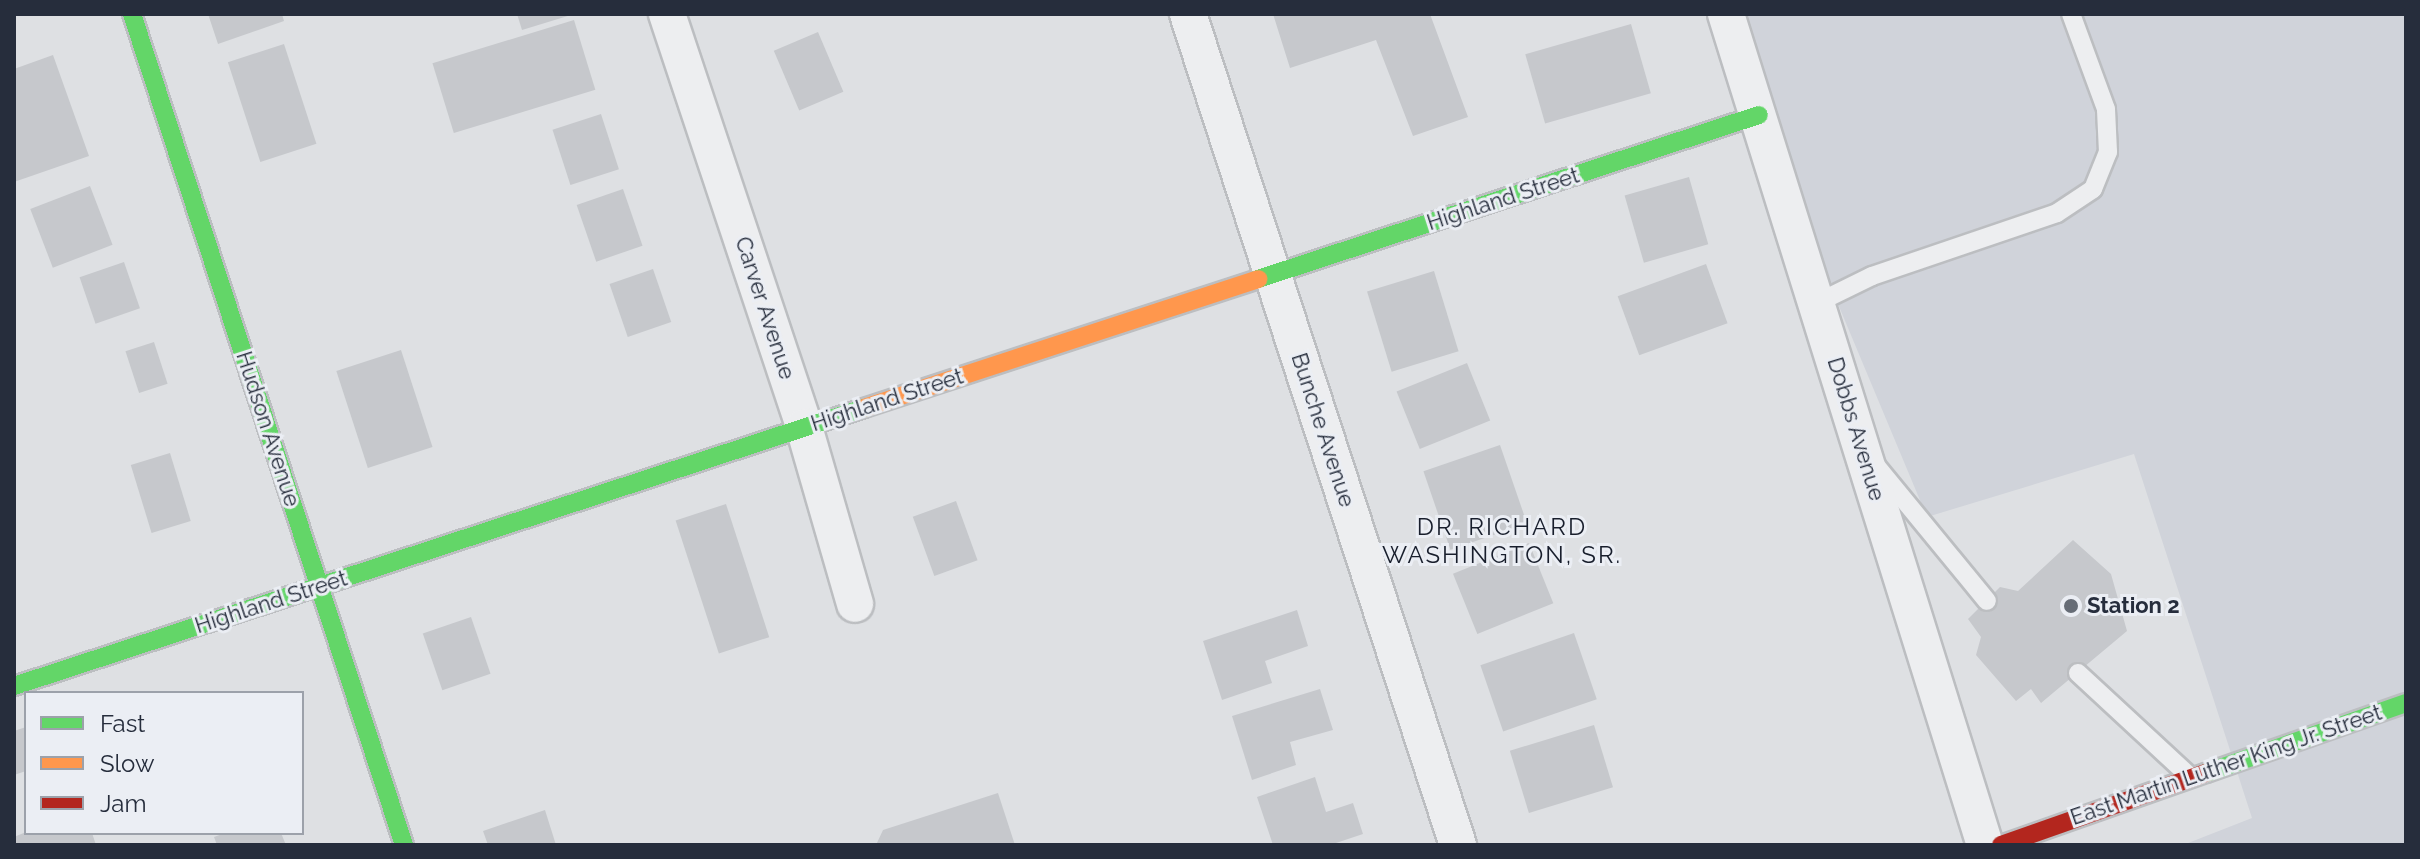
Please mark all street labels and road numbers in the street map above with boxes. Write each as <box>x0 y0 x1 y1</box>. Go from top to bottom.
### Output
street label: Highland Street <box>1424 162 1582 236</box>
street label: Carver Avenue <box>729 233 801 383</box>
street label: Hudson Avenue <box>230 348 306 510</box>
street label: Bunche Avenue <box>1286 349 1360 511</box>
street label: Dobbs Avenue <box>1822 354 1890 504</box>
street label: Highland Street <box>808 363 966 437</box>
street label: Highland Street <box>192 565 350 639</box>
street label: East Martin Luther King Jr. Street <box>2066 699 2386 831</box>

